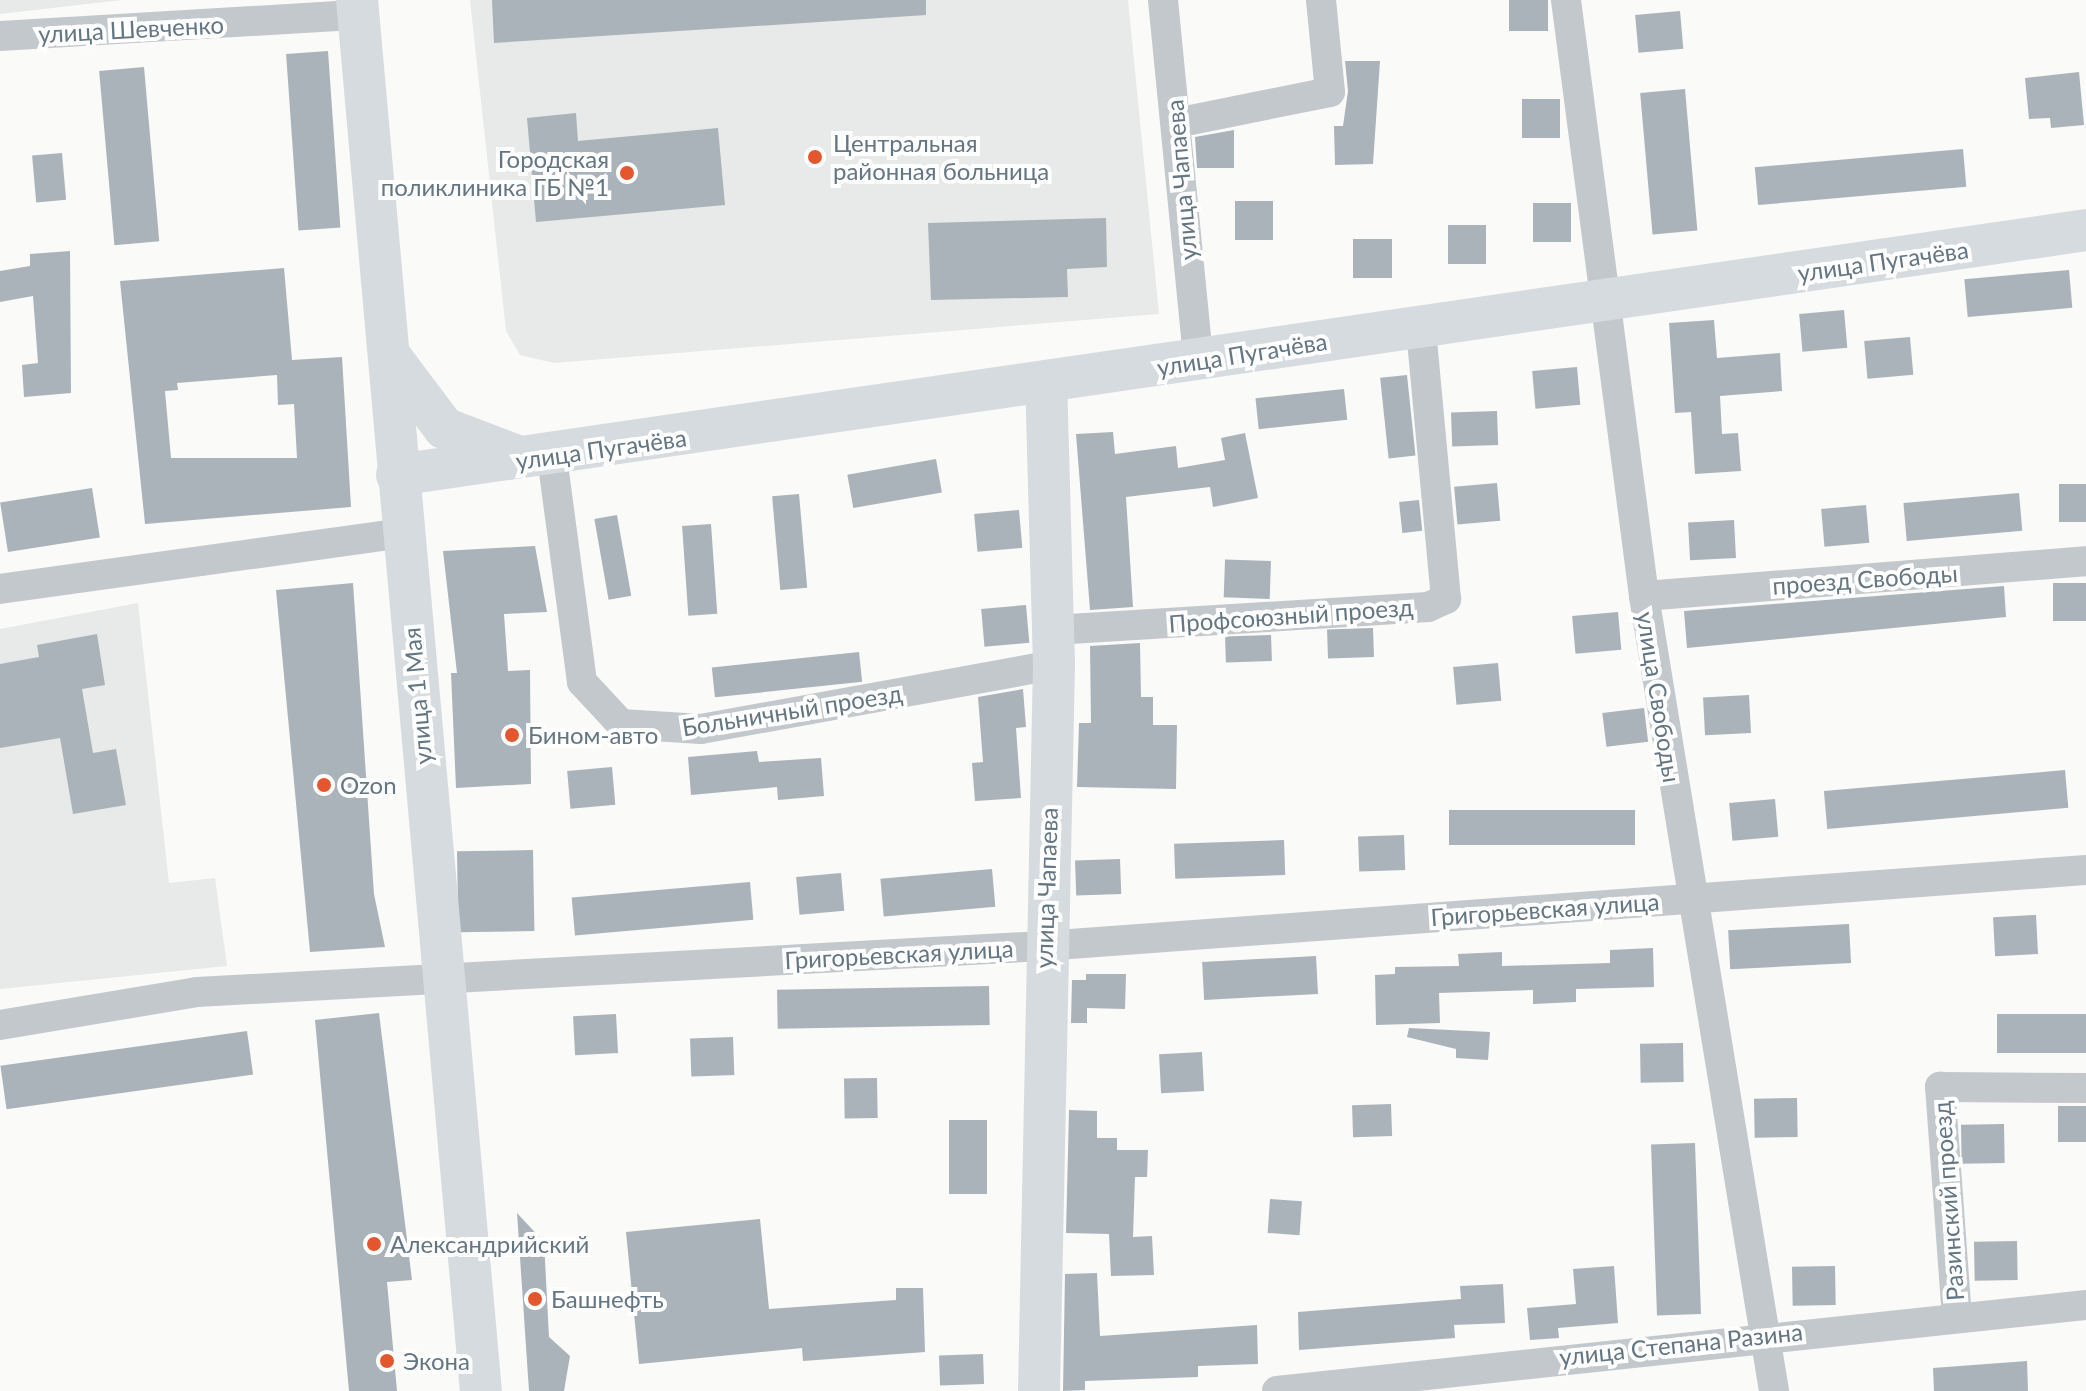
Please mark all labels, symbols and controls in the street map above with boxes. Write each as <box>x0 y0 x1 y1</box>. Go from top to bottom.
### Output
street label: улица Шевченко <box>37 10 225 48</box>
street label: улица Чапаева <box>1160 99 1202 261</box>
place label: Центральная районная больница <box>833 129 1049 185</box>
place label: Городская поликлиника ГБ №1 <box>381 145 609 201</box>
marker: Центральная районная больница <box>804 146 826 168</box>
marker: Городская поликлиника ГБ №1 <box>616 162 638 184</box>
street label: улица Пугачёва <box>1796 235 1970 287</box>
street label: улица Пугачёва <box>1155 326 1329 382</box>
street label: улица Пугачёва <box>514 423 688 475</box>
street label: проезд Свободы <box>1771 558 1959 600</box>
street label: Профсоюзный проезд <box>1168 592 1414 638</box>
street label: улица Свободы <box>1631 610 1687 784</box>
street label: улица 1 Мая <box>397 626 437 766</box>
street label: Больничный проезд <box>680 678 904 742</box>
place label: Бином-авто <box>528 721 658 749</box>
marker: Бином-авто <box>503 726 521 744</box>
place label: Ozon <box>340 771 397 799</box>
marker: Ozon <box>315 776 333 794</box>
street label: улица Чапаева <box>1029 807 1063 969</box>
street label: Григорьевская улица <box>1430 887 1660 931</box>
street label: Григорьевская улица <box>784 934 1014 974</box>
street label: Разинский проезд <box>1927 1100 1969 1302</box>
place label: Александрийский <box>390 1230 589 1258</box>
marker: Александрийский <box>365 1235 383 1253</box>
place label: Башнефть <box>551 1285 664 1313</box>
marker: Башнефть <box>526 1290 544 1308</box>
street label: улица Степана Разина <box>1558 1317 1804 1371</box>
place label: Экона <box>403 1347 470 1375</box>
marker: Экона <box>378 1352 396 1370</box>

